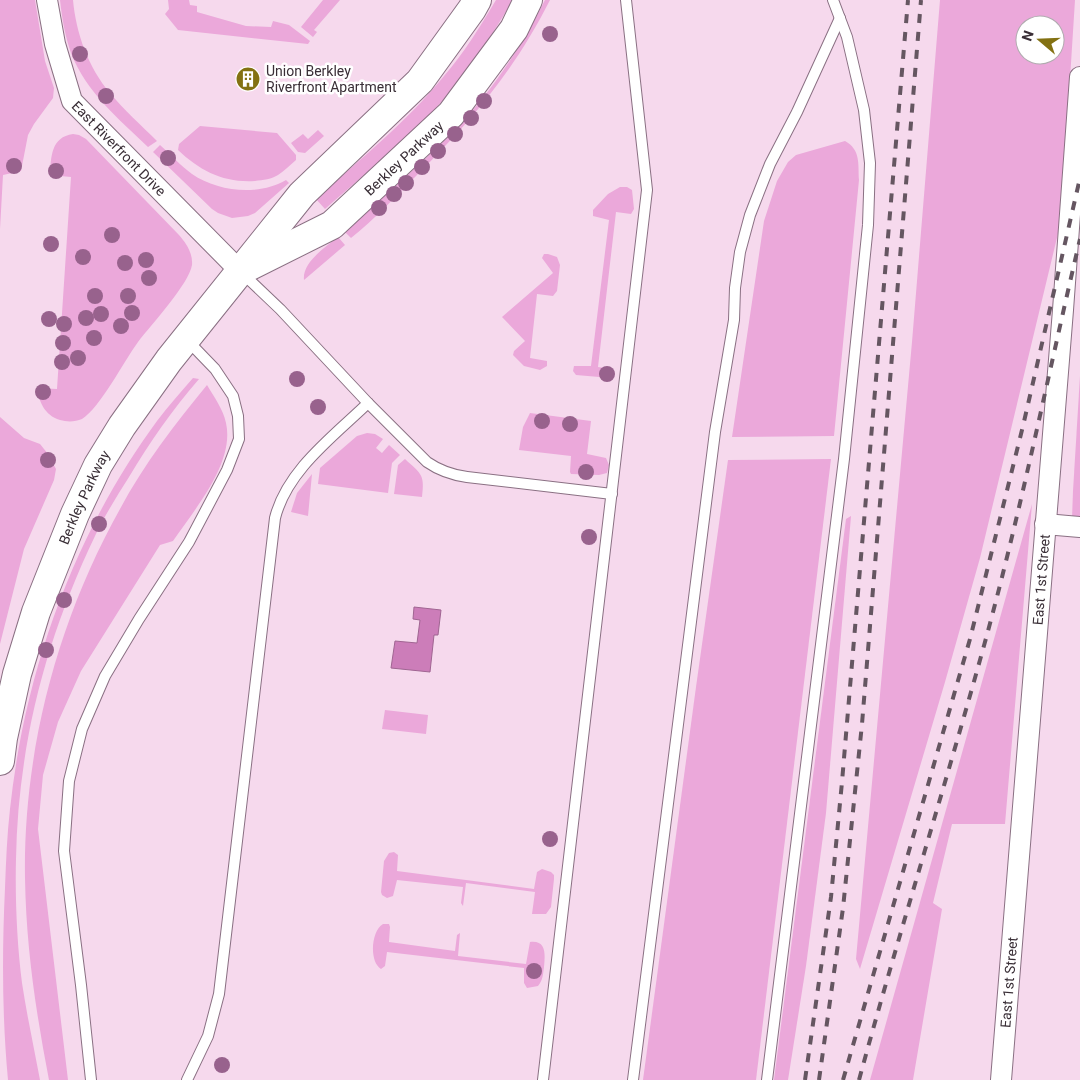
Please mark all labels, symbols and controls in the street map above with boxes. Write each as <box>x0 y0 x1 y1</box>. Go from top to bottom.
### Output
north arrow <box>1015 15 1065 65</box>
text: N <box>1019 28 1037 43</box>
place label: Union Berkley Riverfront Apartment <box>266 63 397 95</box>
building icon: Union Berkley Riverfront Apartment <box>235 66 261 92</box>
street label: East Riverfront Drive <box>69 98 169 199</box>
street label: Berkley Parkway <box>361 117 447 199</box>
street label: Berkley Parkway <box>56 447 113 547</box>
street label: East 1st Street <box>1030 533 1053 626</box>
street label: East 1st Street <box>997 936 1021 1028</box>

